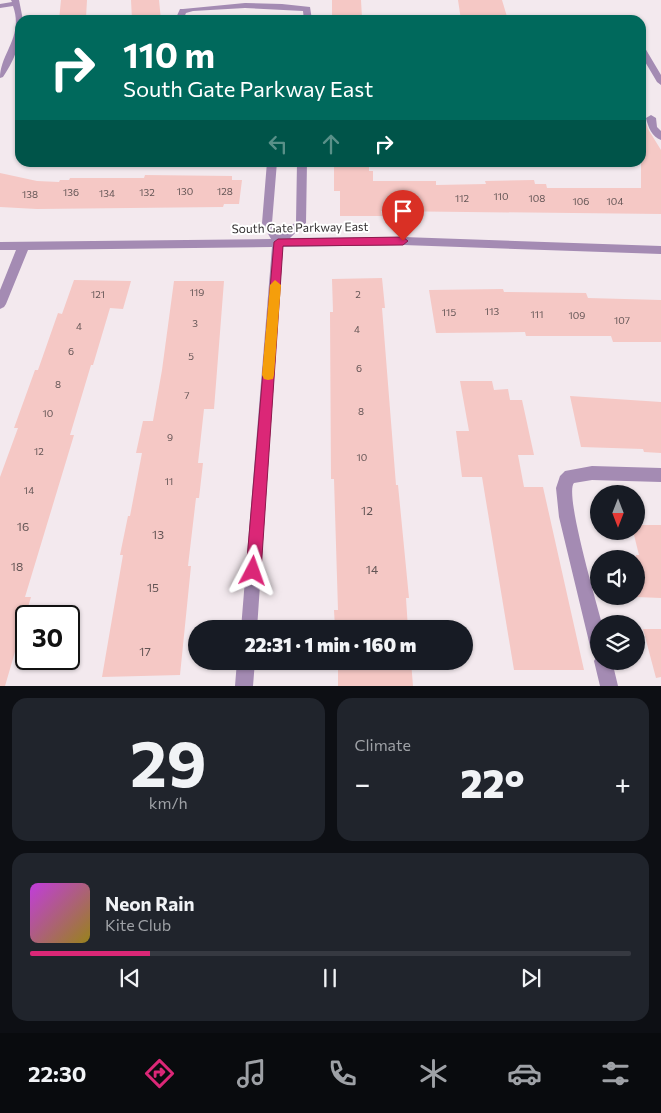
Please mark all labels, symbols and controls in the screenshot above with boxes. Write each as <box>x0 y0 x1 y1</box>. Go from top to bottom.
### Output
text: 110 m <box>123 32 215 75</box>
icon: right <box>40 35 105 100</box>
text: South Gate Parkway East <box>123 75 373 102</box>
icon: left <box>264 130 292 158</box>
icon: ahead <box>317 130 345 158</box>
icon: right <box>370 130 398 158</box>
house number: 130 <box>177 185 193 197</box>
house number: 128 <box>217 185 233 197</box>
house number: 136 <box>63 186 79 198</box>
house number: 132 <box>139 186 155 198</box>
house number: 134 <box>99 187 115 199</box>
house number: 138 <box>22 188 38 200</box>
pin <box>382 190 424 241</box>
house number: 110 <box>493 190 509 202</box>
house number: 112 <box>455 192 469 204</box>
house number: 108 <box>529 192 545 204</box>
house number: 106 <box>573 195 589 207</box>
house number: 104 <box>607 195 623 207</box>
icon: arrive <box>389 197 417 225</box>
street label: South Gate Parkway East <box>232 219 368 235</box>
house number: 119 <box>190 286 204 298</box>
house number: 121 <box>91 288 105 300</box>
house number: 2 <box>355 288 361 300</box>
house number: 113 <box>485 305 499 317</box>
house number: 115 <box>442 306 456 318</box>
house number: 111 <box>531 308 543 320</box>
house number: 109 <box>569 309 585 321</box>
house number: 107 <box>614 314 630 326</box>
house number: 3 <box>192 317 198 329</box>
house number: 4 <box>76 320 82 332</box>
house number: 4 <box>354 323 360 335</box>
house number: 6 <box>68 345 74 357</box>
house number: 5 <box>188 350 194 362</box>
house number: 6 <box>356 362 362 374</box>
house number: 8 <box>55 378 61 390</box>
house number: 7 <box>184 389 190 401</box>
house number: 8 <box>358 405 364 417</box>
house number: 10 <box>43 407 53 419</box>
house number: 9 <box>167 431 173 443</box>
house number: 12 <box>34 445 44 457</box>
house number: 10 <box>357 451 367 463</box>
house number: 11 <box>165 475 173 487</box>
house number: 14 <box>24 484 34 496</box>
north arrow <box>590 485 645 540</box>
map controls <box>590 485 645 670</box>
house number: 12 <box>361 503 373 517</box>
house number: 16 <box>17 519 29 533</box>
house number: 13 <box>152 527 164 541</box>
position arrow <box>226 544 278 596</box>
button: sound <box>590 550 645 605</box>
house number: 18 <box>11 559 23 573</box>
house number: 14 <box>366 562 378 576</box>
house number: 15 <box>147 580 159 594</box>
speed limit sign: 30 <box>15 605 80 670</box>
button: layers <box>590 615 645 670</box>
text: 22:31 · 1 min · 160 m <box>245 633 416 656</box>
house number: 17 <box>139 644 151 658</box>
text: 29 <box>130 721 207 800</box>
text: Climate <box>355 735 411 754</box>
text: 22° <box>461 759 524 806</box>
text: − <box>355 766 370 800</box>
text: + <box>615 766 631 800</box>
text: km/h <box>149 793 188 812</box>
text: Neon Rain <box>105 892 195 915</box>
text: Kite Club <box>105 915 171 934</box>
icon: previous <box>116 964 144 992</box>
icon: pause <box>316 964 344 992</box>
icon: next <box>517 964 545 992</box>
icon: directions <box>142 1056 177 1091</box>
icon: music <box>234 1056 269 1091</box>
icon: phone <box>325 1056 360 1091</box>
icon: climate <box>416 1056 451 1091</box>
icon: car <box>507 1056 542 1091</box>
icon: filters <box>598 1056 633 1091</box>
text: 22:30 <box>28 1060 86 1087</box>

